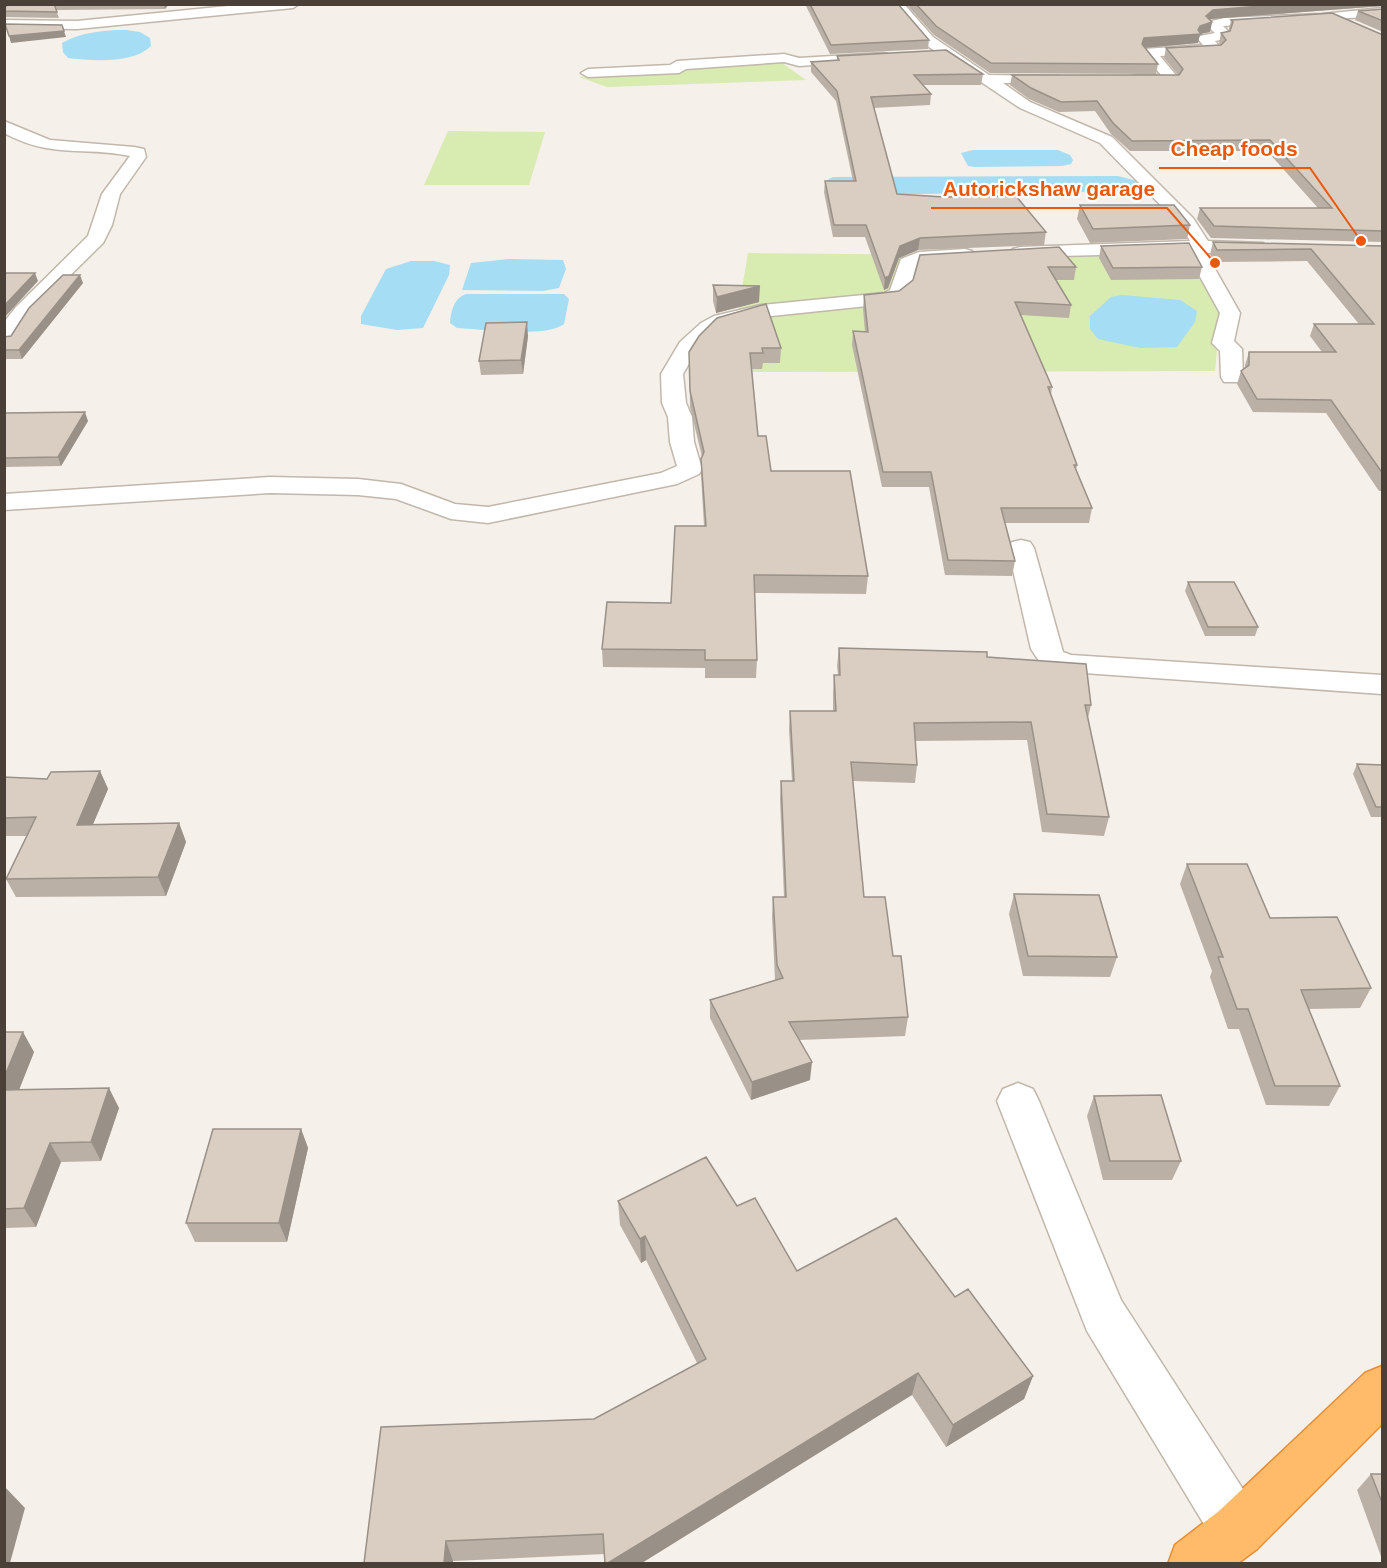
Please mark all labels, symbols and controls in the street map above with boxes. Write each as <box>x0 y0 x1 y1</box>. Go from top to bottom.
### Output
callout: Cheap foods <box>1159 129 1310 168</box>
text: Cheap foods <box>1170 137 1298 160</box>
callout: Autorickshaw garage <box>931 169 1167 208</box>
text: Autorickshaw garage <box>943 177 1155 200</box>

